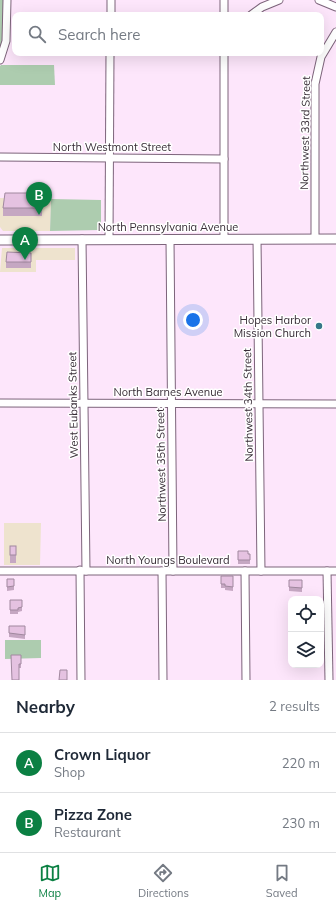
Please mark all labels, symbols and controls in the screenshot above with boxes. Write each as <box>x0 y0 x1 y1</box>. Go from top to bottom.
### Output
search box <box>12 12 324 56</box>
icon: search <box>26 23 48 45</box>
text: Search here <box>58 25 140 44</box>
street label: Northwest 33rd Street <box>297 76 313 190</box>
street label: North Westmont Street <box>53 140 171 154</box>
pin: B <box>26 182 52 215</box>
street label: North Pennsylvania Avenue <box>98 220 238 234</box>
pin: A <box>12 227 38 260</box>
your location <box>183 310 203 330</box>
place label: Hopes Harbor Mission Church <box>234 313 311 340</box>
marker: Hopes Harbor Mission Church <box>314 321 324 331</box>
street label: Northwest 34th Street <box>240 348 256 462</box>
street label: West Eubanks Street <box>65 352 81 458</box>
street label: North Barnes Avenue <box>113 385 223 399</box>
street label: Northwest 35th Street <box>153 408 169 522</box>
street label: North Youngs Boulevard <box>106 553 230 567</box>
map controls <box>288 596 324 668</box>
button: locate <box>288 596 324 632</box>
button: layers <box>288 632 324 668</box>
text: Nearby <box>16 696 75 717</box>
text: 2 results <box>269 698 320 714</box>
text: Crown Liquor <box>54 745 151 764</box>
text: A <box>24 755 34 771</box>
text: 220 m <box>282 755 320 771</box>
text: Shop <box>54 764 85 780</box>
text: Pizza Zone <box>54 805 132 824</box>
text: B <box>25 815 33 831</box>
text: 230 m <box>282 815 320 831</box>
text: Restaurant <box>54 824 121 840</box>
tab: Map <box>38 862 61 900</box>
tab: Directions <box>138 862 189 900</box>
tab: Saved <box>266 862 298 900</box>

